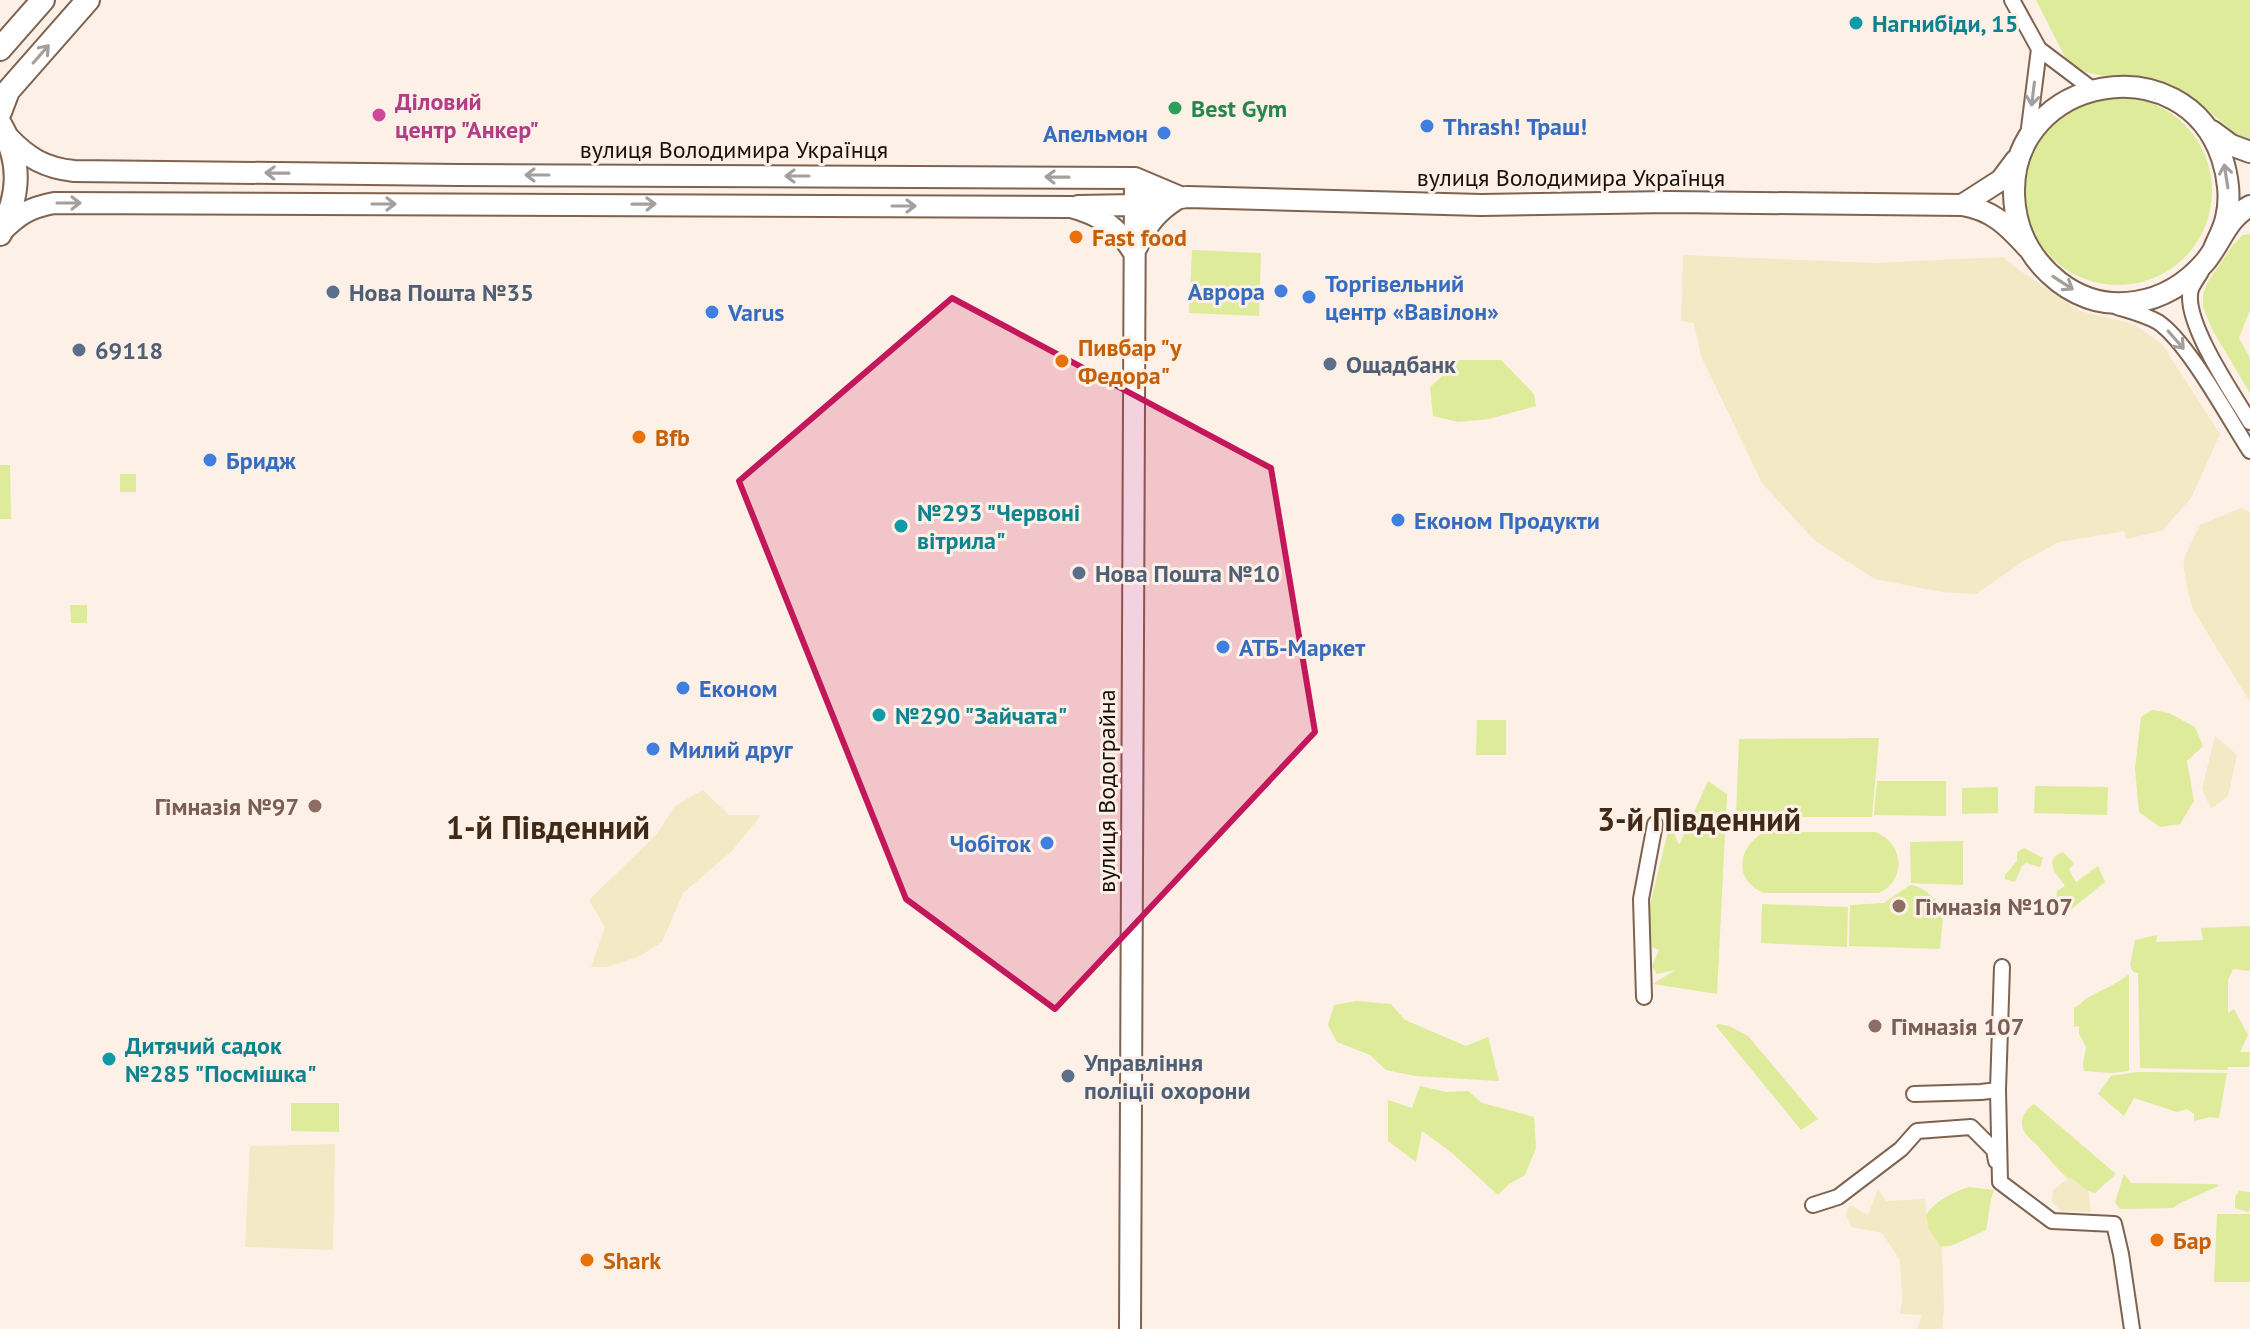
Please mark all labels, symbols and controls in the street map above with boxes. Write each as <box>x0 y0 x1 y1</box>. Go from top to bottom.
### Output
place label: Нагнибіди, 15 <box>1872 8 2018 39</box>
marker: Нагнибіди, 15 <box>1847 14 1865 32</box>
one-way arrow <box>31 44 49 64</box>
one-way arrow <box>2026 81 2041 107</box>
place label: Діловий центр "Анкер" <box>395 86 539 145</box>
place label: Best Gym <box>1191 93 1287 124</box>
marker: Best Gym <box>1166 99 1184 117</box>
marker: Діловий центр "Анкер" <box>370 106 388 124</box>
place label: Thrash! Траш! <box>1443 111 1587 142</box>
marker: Thrash! Траш! <box>1418 117 1436 135</box>
place label: Апельмон <box>1043 118 1148 149</box>
marker: Апельмон <box>1155 124 1173 142</box>
street label: вулиця Володимира Українця <box>580 134 888 165</box>
street label: вулиця Володимира Українця <box>1417 162 1725 193</box>
one-way arrow <box>2218 164 2233 190</box>
one-way arrow <box>264 166 291 181</box>
one-way arrow <box>524 167 551 183</box>
one-way arrow <box>784 168 811 184</box>
one-way arrow <box>1044 169 1071 184</box>
one-way arrow <box>55 195 82 211</box>
one-way arrow <box>630 196 657 212</box>
one-way arrow <box>371 197 397 212</box>
one-way arrow <box>890 198 917 214</box>
place label: Fast food <box>1092 222 1187 253</box>
marker: Fast food <box>1067 228 1085 246</box>
place label: Торгівельний центр «Вавілон» <box>1325 268 1499 327</box>
one-way arrow <box>2051 274 2073 291</box>
place label: Аврора <box>1188 276 1265 307</box>
place label: Нова Пошта №35 <box>349 277 534 308</box>
marker: Аврора <box>1272 282 1290 300</box>
marker: Нова Пошта №35 <box>324 283 342 301</box>
marker: Торгівельний центр «Вавілон» <box>1300 288 1318 306</box>
place label: Varus <box>727 297 784 328</box>
marker: Varus <box>703 303 721 321</box>
one-way arrow <box>2166 330 2184 350</box>
place label: Пивбар "у Федора" <box>1078 332 1182 391</box>
place label: 69118 <box>95 335 163 366</box>
marker: 69118 <box>70 341 88 359</box>
place label: Ощадбанк <box>1346 349 1456 380</box>
marker: Пивбар "у Федора" <box>1053 352 1071 370</box>
marker: Ощадбанк <box>1321 355 1339 373</box>
place label: Bfb <box>655 422 690 453</box>
marker: Bfb <box>630 428 648 446</box>
place label: Бридж <box>226 445 296 476</box>
marker: Бридж <box>201 451 219 469</box>
place label: №293 "Червоні вітрила" <box>917 497 1080 556</box>
place label: Економ Продукти <box>1414 505 1600 536</box>
marker: Економ Продукти <box>1389 511 1407 529</box>
marker: №293 "Червоні вітрила" <box>892 517 910 535</box>
place label: Нова Пошта №10 <box>1095 558 1280 589</box>
marker: Нова Пошта №10 <box>1070 564 1088 582</box>
place label: АТБ-Маркет <box>1239 632 1366 663</box>
marker: АТБ-Маркет <box>1214 638 1232 656</box>
place label: Економ <box>699 673 778 704</box>
marker: Економ <box>674 679 692 697</box>
street label: вулиця Водограйна <box>1091 689 1122 893</box>
place label: №290 "Зайчата" <box>895 700 1067 731</box>
marker: №290 "Зайчата" <box>870 706 888 724</box>
place label: Милий друг <box>669 734 794 765</box>
marker: Милий друг <box>644 740 662 758</box>
place label: Гімназія №97 <box>155 791 299 822</box>
marker: Гімназія №97 <box>306 797 324 815</box>
district label: 3-й Південний <box>1597 798 1801 840</box>
district label: 1-й Південний <box>446 806 650 848</box>
place label: Чобіток <box>950 828 1031 859</box>
marker: Чобіток <box>1038 834 1056 852</box>
place label: Гімназія №107 <box>1915 891 2073 922</box>
marker: Гімназія №107 <box>1890 897 1908 915</box>
place label: Гімназія 107 <box>1891 1011 2024 1042</box>
marker: Гімназія 107 <box>1866 1017 1884 1035</box>
place label: Дитячий садок №285 "Посмішка" <box>125 1030 317 1089</box>
place label: Управлiння полiцii охорони <box>1083 1047 1251 1106</box>
marker: Дитячий садок №285 "Посмішка" <box>100 1050 118 1068</box>
marker: Управлiння полiцii охорони <box>1059 1067 1077 1085</box>
place label: Бар <box>2173 1225 2212 1256</box>
marker: Бар <box>2148 1231 2166 1249</box>
place label: Shark <box>603 1245 661 1276</box>
marker: Shark <box>578 1251 596 1269</box>

